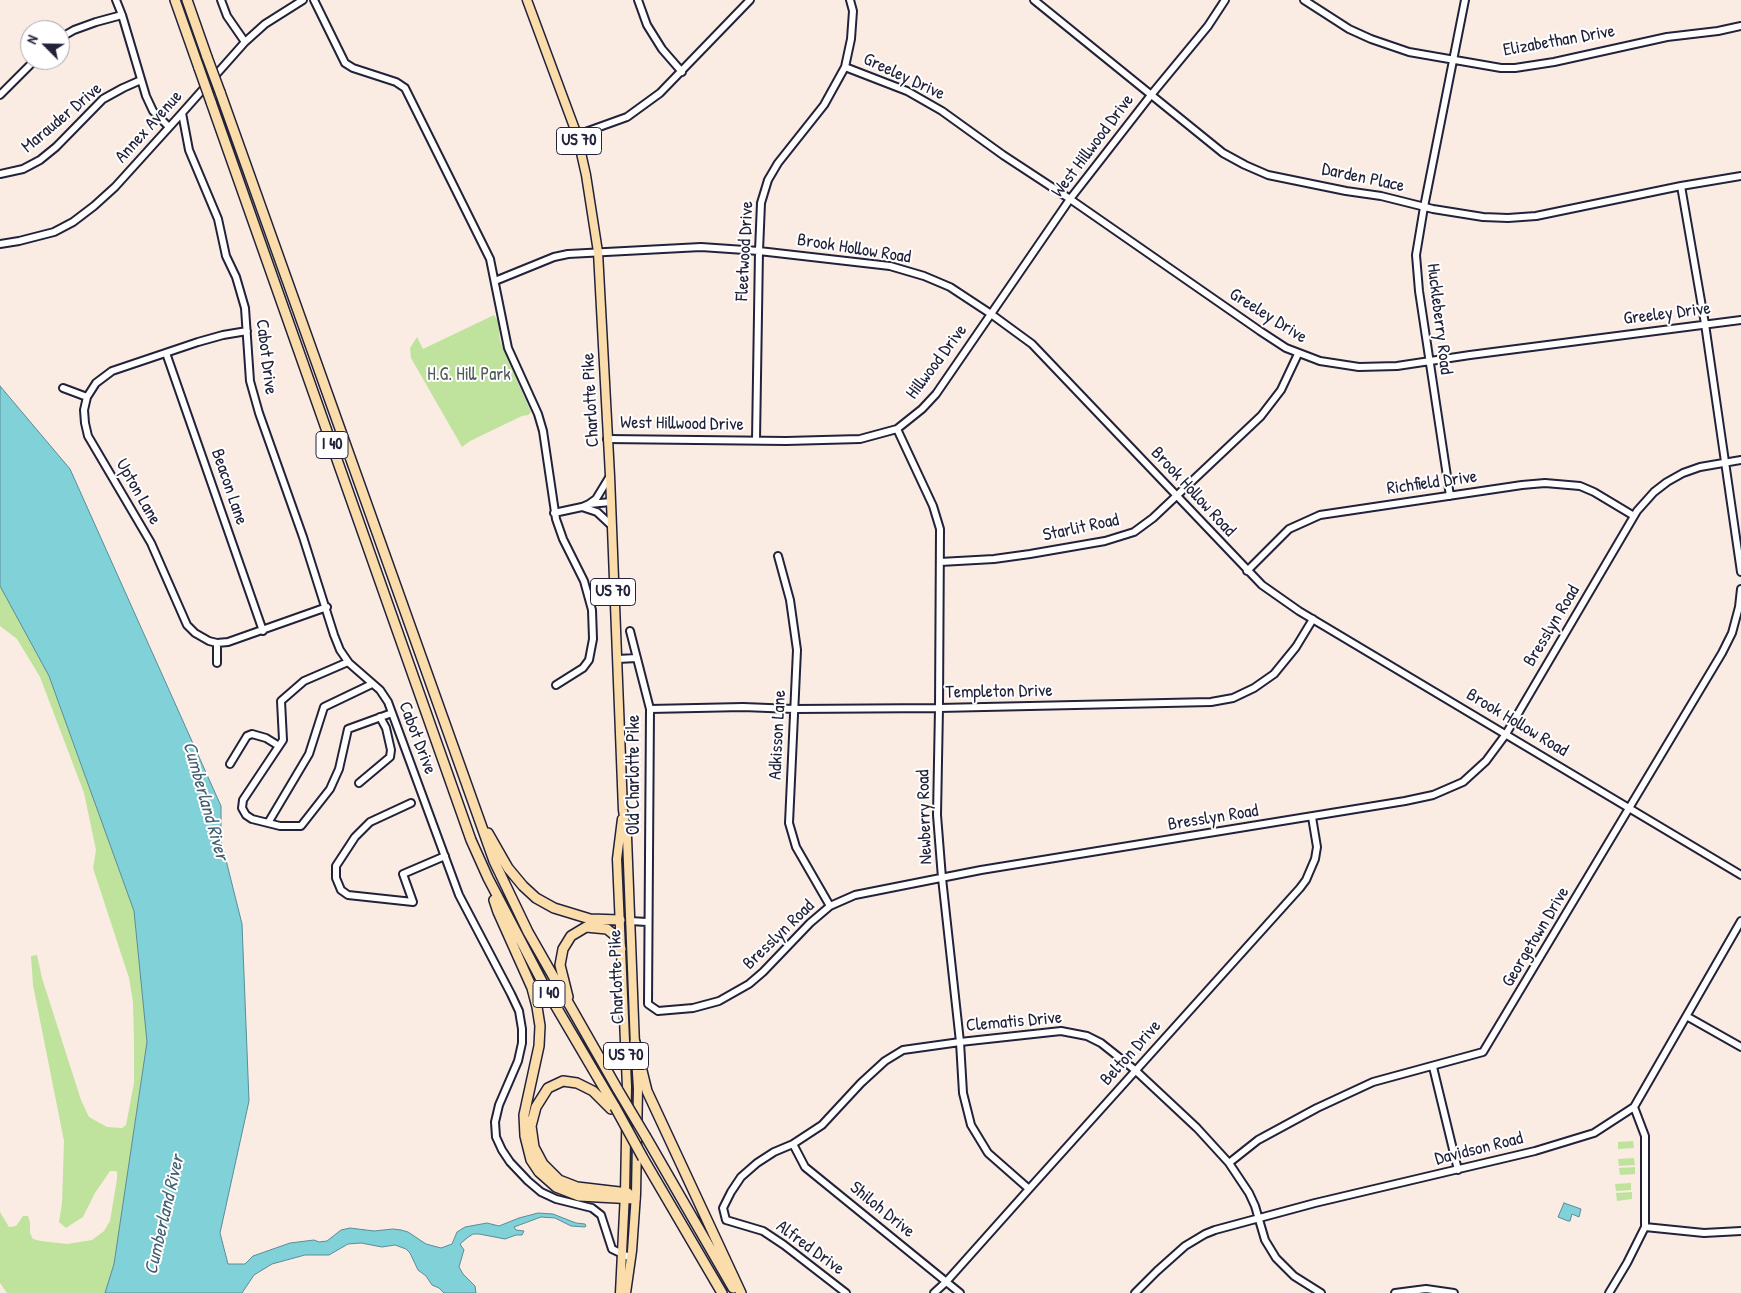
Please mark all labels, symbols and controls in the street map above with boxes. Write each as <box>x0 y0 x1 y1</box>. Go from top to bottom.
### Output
north arrow <box>20 20 70 70</box>
street label: Elizabethan Drive <box>1501 21 1617 61</box>
text: N <box>21 32 42 46</box>
street label: Greeley Drive <box>860 49 948 105</box>
street label: Marauder Drive <box>17 78 107 158</box>
street label: Annex Avenue <box>111 86 187 168</box>
street label: West Hillwood Drive <box>1047 90 1139 202</box>
road number: US 70 <box>556 128 602 154</box>
street label: Darden Place <box>1320 159 1406 197</box>
street label: Fleetwood Drive <box>732 201 758 301</box>
street label: Brook Hollow Road <box>796 229 912 269</box>
street label: Huckleberry Road <box>1421 262 1457 376</box>
street label: Greeley Drive <box>1225 284 1311 348</box>
street label: Greeley Drive <box>1622 298 1712 330</box>
street label: Cabot Drive <box>251 318 281 396</box>
street label: Hillwood Drive <box>902 320 972 404</box>
street label: Charlotte Pike <box>578 352 604 448</box>
park label: H.G. Hill Park <box>427 364 511 386</box>
street label: West Hillwood Drive <box>620 412 744 436</box>
road number: I 40 <box>316 432 348 458</box>
street label: Brook Hollow Road <box>1146 443 1240 541</box>
street label: Beacon Lane <box>206 446 252 528</box>
street label: Upton Lane <box>111 455 165 529</box>
street label: Richfield Drive <box>1385 466 1479 500</box>
street label: Starlit Road <box>1041 509 1121 547</box>
road number: US 70 <box>590 578 636 606</box>
street label: Bresslyn Road <box>1519 581 1585 671</box>
street label: Templeton Drive <box>945 680 1053 704</box>
street label: Brook Hollow Road <box>1462 684 1572 762</box>
street label: Adkisson Lane <box>765 690 791 780</box>
street label: Cabot Drive <box>393 699 441 777</box>
street label: Old Charlotte Pike <box>623 715 645 835</box>
water label: Cumberland River <box>177 739 233 863</box>
street label: Newberry Road <box>913 769 937 865</box>
street label: Bresslyn Road <box>1166 800 1260 836</box>
street label: Georgetown Drive <box>1498 883 1574 991</box>
street label: Bresslyn Road <box>739 896 819 974</box>
street label: Charlotte Pike <box>605 929 629 1025</box>
road number: I 40 <box>533 981 565 1008</box>
street label: Clematis Drive <box>965 1007 1063 1037</box>
street label: Belton Drive <box>1096 1016 1166 1090</box>
road number: US 70 <box>604 1042 648 1070</box>
street label: Davidson Road <box>1433 1128 1525 1170</box>
water label: Cumberland River <box>140 1153 190 1277</box>
street label: Shiloh Drive <box>845 1177 919 1243</box>
street label: Alfred Drive <box>772 1216 848 1280</box>

